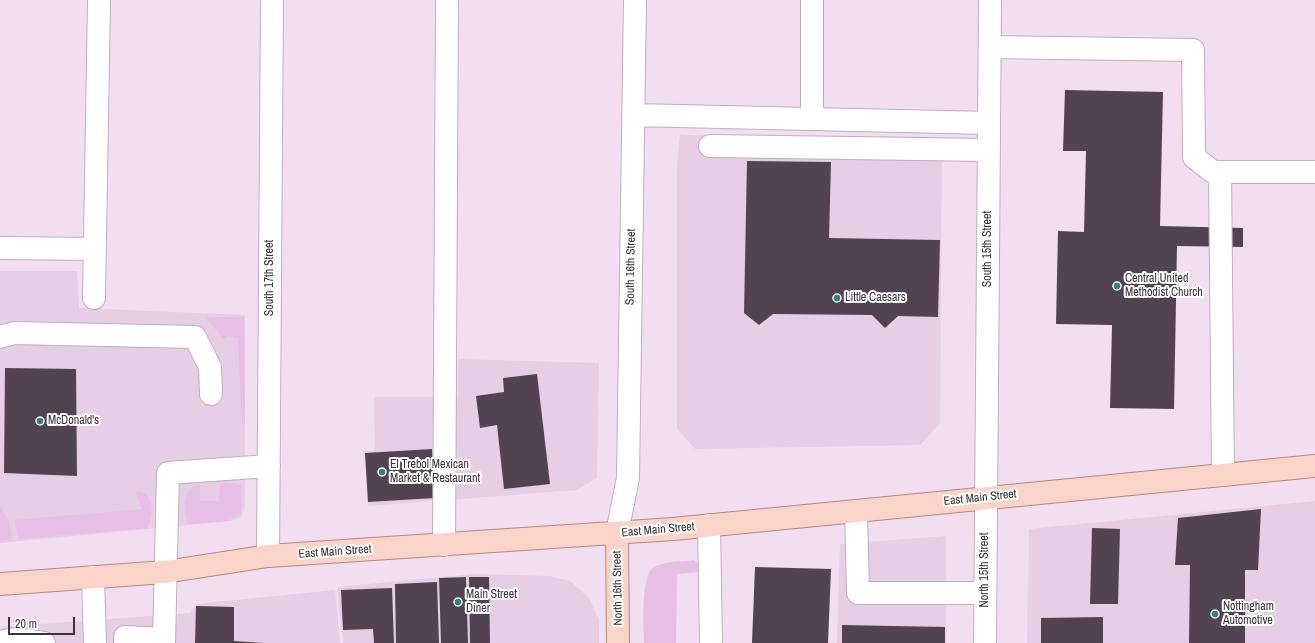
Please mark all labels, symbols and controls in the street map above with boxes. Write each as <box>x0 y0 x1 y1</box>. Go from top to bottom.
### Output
street label: South 15th Street <box>981 211 995 287</box>
street label: South 16th Street <box>623 229 639 305</box>
street label: South 17th Street <box>263 240 277 316</box>
place label: Central United Methodist Church <box>1125 272 1203 300</box>
marker: Central United Methodist Church <box>1112 281 1122 291</box>
place label: Little Caesars <box>845 291 906 305</box>
marker: Little Caesars <box>832 293 842 303</box>
place label: McDonald's <box>48 414 99 428</box>
marker: McDonald's <box>35 416 45 426</box>
place label: El Trebol Mexican Market & Restaurant <box>390 458 480 486</box>
marker: El Trebol Mexican Market & Restaurant <box>377 467 387 477</box>
street label: East Main Street <box>943 487 1017 509</box>
street label: East Main Street <box>621 520 695 540</box>
street label: North 15th Street <box>978 533 992 607</box>
street label: East Main Street <box>298 542 372 562</box>
street label: North 16th Street <box>610 550 626 626</box>
place label: Main Street Diner <box>466 588 517 616</box>
marker: Main Street Diner <box>453 597 463 607</box>
place label: Nottingham Automotive <box>1223 600 1274 628</box>
scale bar <box>10 609 77 635</box>
marker: Nottingham Automotive <box>1210 609 1220 619</box>
text: 20 m <box>15 616 37 632</box>

